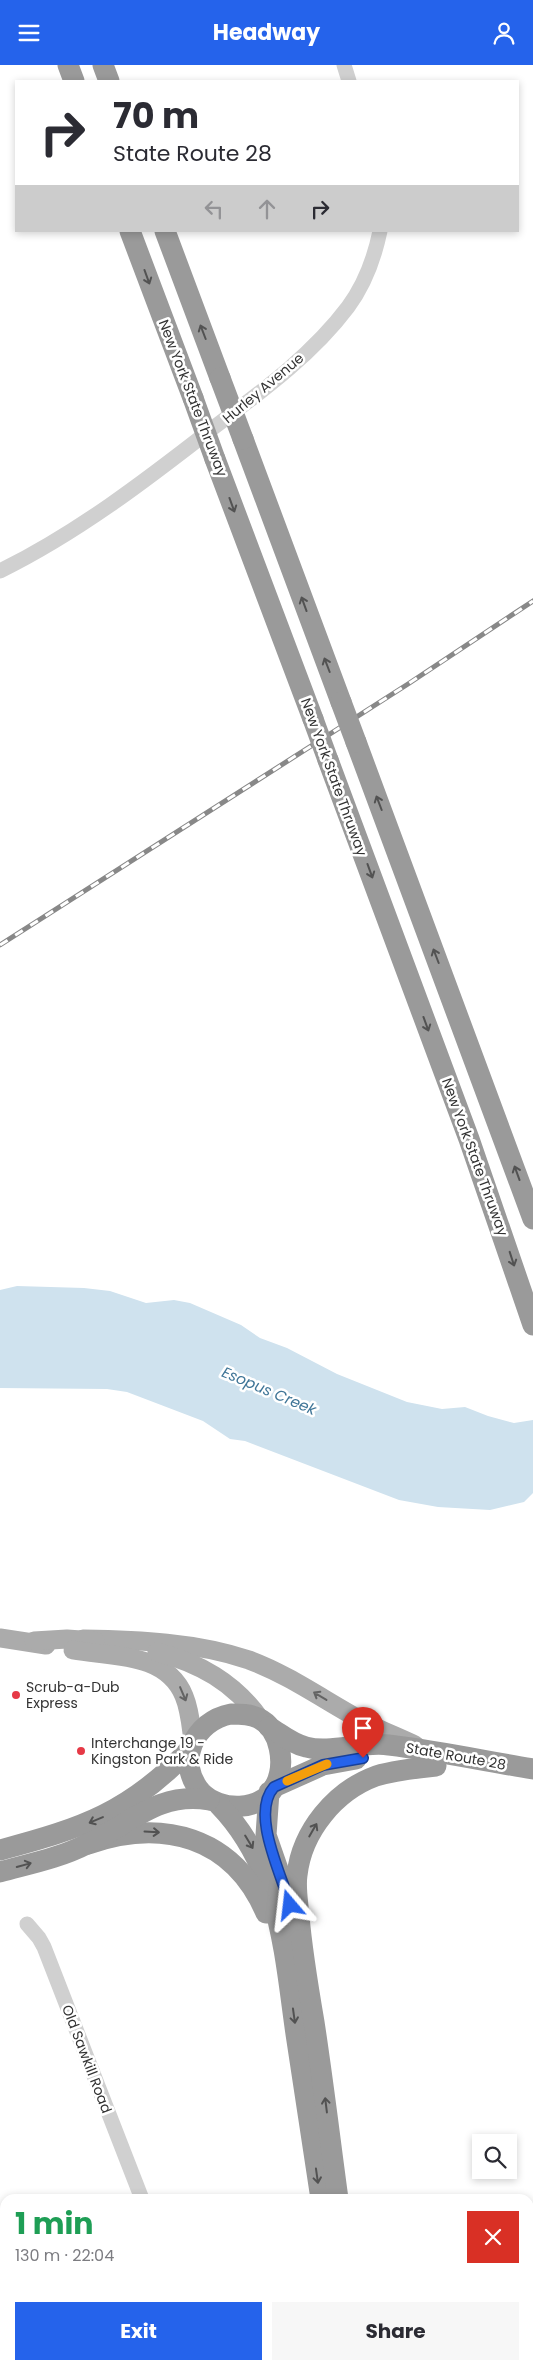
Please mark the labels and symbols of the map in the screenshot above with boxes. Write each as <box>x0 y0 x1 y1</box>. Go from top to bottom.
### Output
one-way arrow <box>143 269 152 284</box>
street label: New York State Thruway <box>154 317 232 480</box>
one-way arrow <box>198 325 207 340</box>
street label: Hurley Avenue <box>218 348 308 428</box>
one-way arrow <box>228 496 237 512</box>
one-way arrow <box>299 597 308 612</box>
one-way arrow <box>322 658 331 673</box>
street label: New York State Thruway <box>296 695 372 859</box>
one-way arrow <box>374 796 383 812</box>
one-way arrow <box>366 864 375 879</box>
one-way arrow <box>431 948 440 964</box>
one-way arrow <box>422 1015 431 1031</box>
street label: New York State Thruway <box>437 1075 513 1239</box>
one-way arrow <box>512 1166 521 1182</box>
one-way arrow <box>507 1250 517 1266</box>
water label: Esopus Creek <box>219 1361 321 1420</box>
place label: Scrub-a-Dub Express <box>26 1677 120 1713</box>
one-way arrow <box>178 1686 188 1701</box>
marker: Scrub-a-Dub Express <box>10 1689 22 1701</box>
one-way arrow <box>313 1691 328 1700</box>
pin <box>342 1707 384 1758</box>
place label: Interchange 19 - Kingston Park & Ride <box>91 1733 234 1769</box>
street label: State Route 28 <box>404 1737 508 1775</box>
marker: Interchange 19 - Kingston Park & Ride <box>75 1745 87 1757</box>
one-way arrow <box>89 1815 104 1825</box>
one-way arrow <box>308 1823 318 1837</box>
one-way arrow <box>144 1828 160 1837</box>
one-way arrow <box>245 1835 255 1849</box>
one-way arrow <box>16 1860 32 1870</box>
position arrow <box>263 1878 315 1930</box>
street label: Old Sawkill Road <box>57 2002 117 2116</box>
one-way arrow <box>289 2007 299 2023</box>
one-way arrow <box>321 2098 331 2114</box>
one-way arrow <box>313 2168 323 2184</box>

